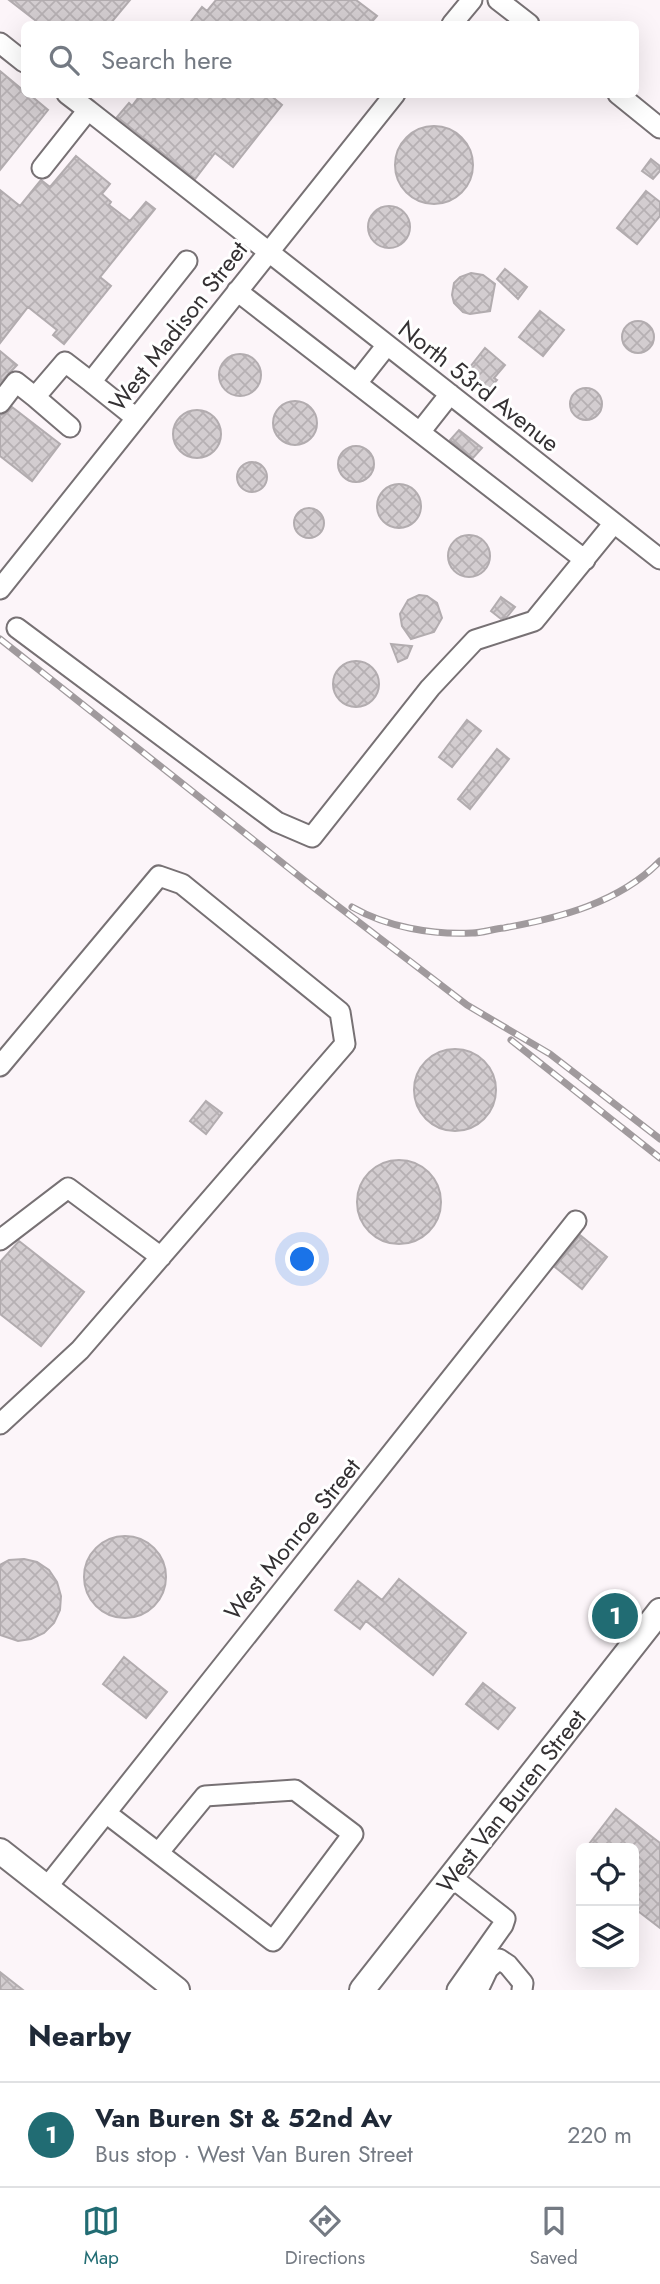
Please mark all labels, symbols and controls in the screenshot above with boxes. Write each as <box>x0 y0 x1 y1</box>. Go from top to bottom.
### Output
search box <box>21 21 639 98</box>
icon: search <box>45 41 83 79</box>
text: Search here <box>101 41 233 79</box>
street label: West Madison Street <box>100 233 256 419</box>
street label: North 53rd Avenue <box>391 312 567 460</box>
your location <box>285 1242 319 1276</box>
street label: West Monroe Street <box>216 1450 369 1628</box>
pin: 1 <box>592 1590 638 1642</box>
street label: West Van Buren Street <box>428 1701 594 1900</box>
map controls <box>576 1843 639 1969</box>
button: locate <box>576 1843 639 1906</box>
button: layers <box>576 1906 639 1969</box>
text: Nearby <box>28 2014 131 2057</box>
text: Van Buren St & 52nd Av <box>95 2099 392 2137</box>
text: 1 <box>45 2118 57 2152</box>
text: 220 m <box>567 2118 632 2152</box>
text: Bus stop · West Van Buren Street <box>95 2137 413 2171</box>
tab: Map <box>82 2202 120 2271</box>
tab: Directions <box>285 2202 365 2271</box>
tab: Saved <box>530 2202 578 2271</box>

